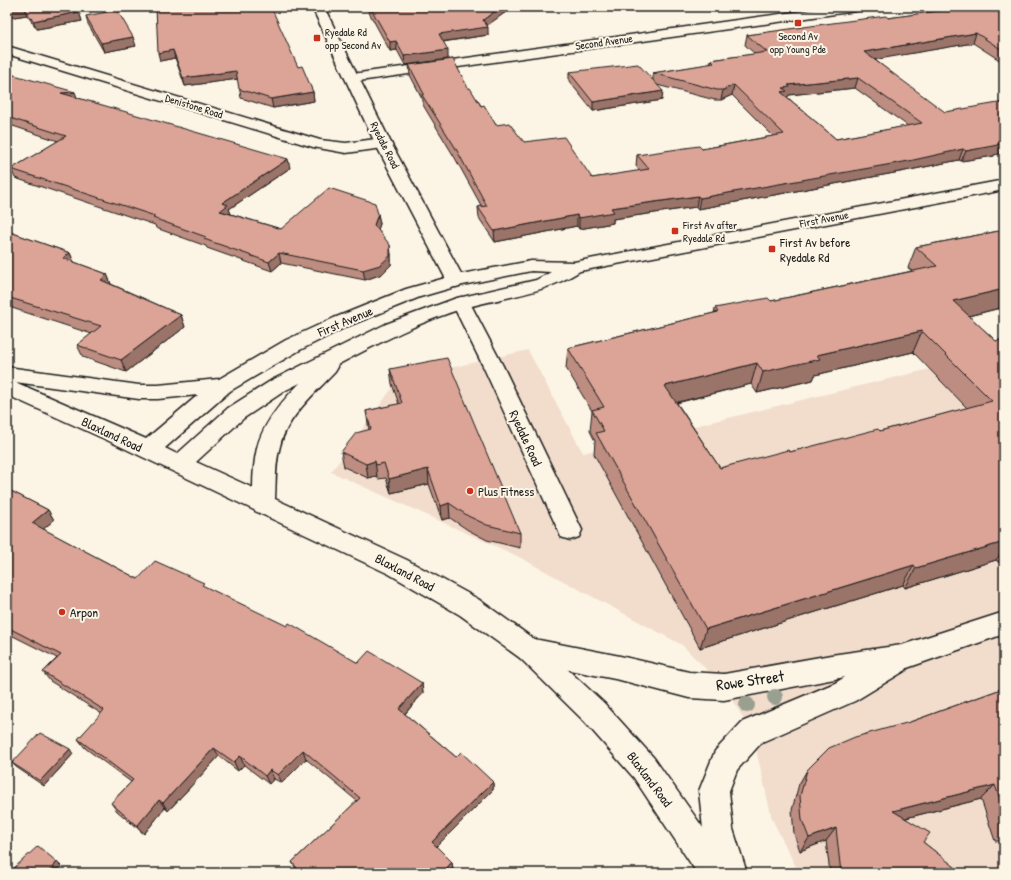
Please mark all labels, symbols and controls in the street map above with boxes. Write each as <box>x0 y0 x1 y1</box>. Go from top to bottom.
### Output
marker: Second Av opp Young Pde <box>793 18 803 28</box>
place label: Ryedale Rd opp Second Av <box>325 25 382 52</box>
place label: Second Av opp Young Pde <box>770 29 827 56</box>
street label: Second Avenue <box>574 31 634 53</box>
marker: Ryedale Rd opp Second Av <box>312 33 322 43</box>
street label: Denistone Road <box>164 91 225 122</box>
street label: Ryedale Road <box>367 119 403 171</box>
street label: First Avenue <box>797 207 850 231</box>
place label: First Av after Ryedale Rd <box>682 218 738 245</box>
marker: First Av after Ryedale Rd <box>670 226 680 236</box>
place label: First Av before Ryedale Rd <box>779 233 850 266</box>
marker: First Av before Ryedale Rd <box>767 244 777 254</box>
street label: First Avenue <box>314 301 375 341</box>
street label: Ryedale Road <box>505 407 547 469</box>
street label: Blaxland Road <box>79 412 145 456</box>
place label: Plus Fitness <box>478 482 534 500</box>
marker: Plus Fitness <box>465 486 475 496</box>
street label: Blaxland Road <box>372 549 438 595</box>
place label: Arpon <box>70 603 98 621</box>
marker: Arpon <box>57 607 67 617</box>
street label: Rowe Street <box>715 664 786 696</box>
street label: Blaxland Road <box>623 748 677 810</box>

